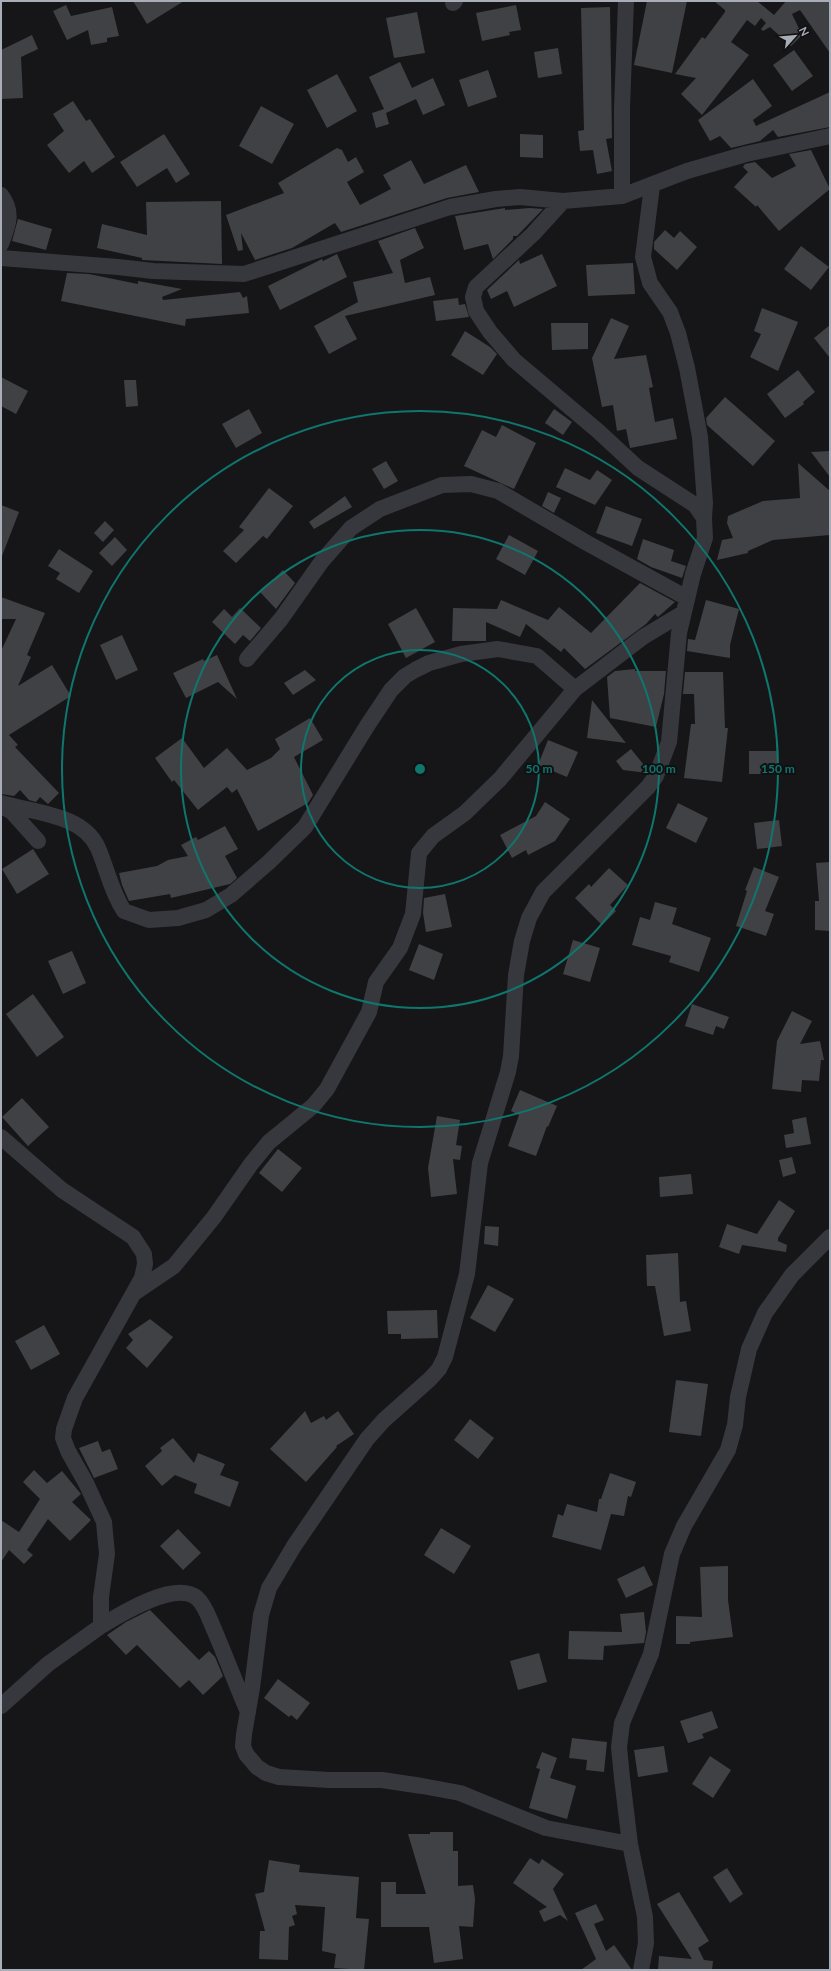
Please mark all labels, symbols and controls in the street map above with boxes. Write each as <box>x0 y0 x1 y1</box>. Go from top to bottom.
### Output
north arrow <box>775 16 815 56</box>
text: N <box>797 25 812 38</box>
text: 50 m <box>526 761 552 776</box>
text: 100 m <box>642 761 676 776</box>
text: 150 m <box>761 761 795 776</box>
centre of rings <box>413 762 427 776</box>

